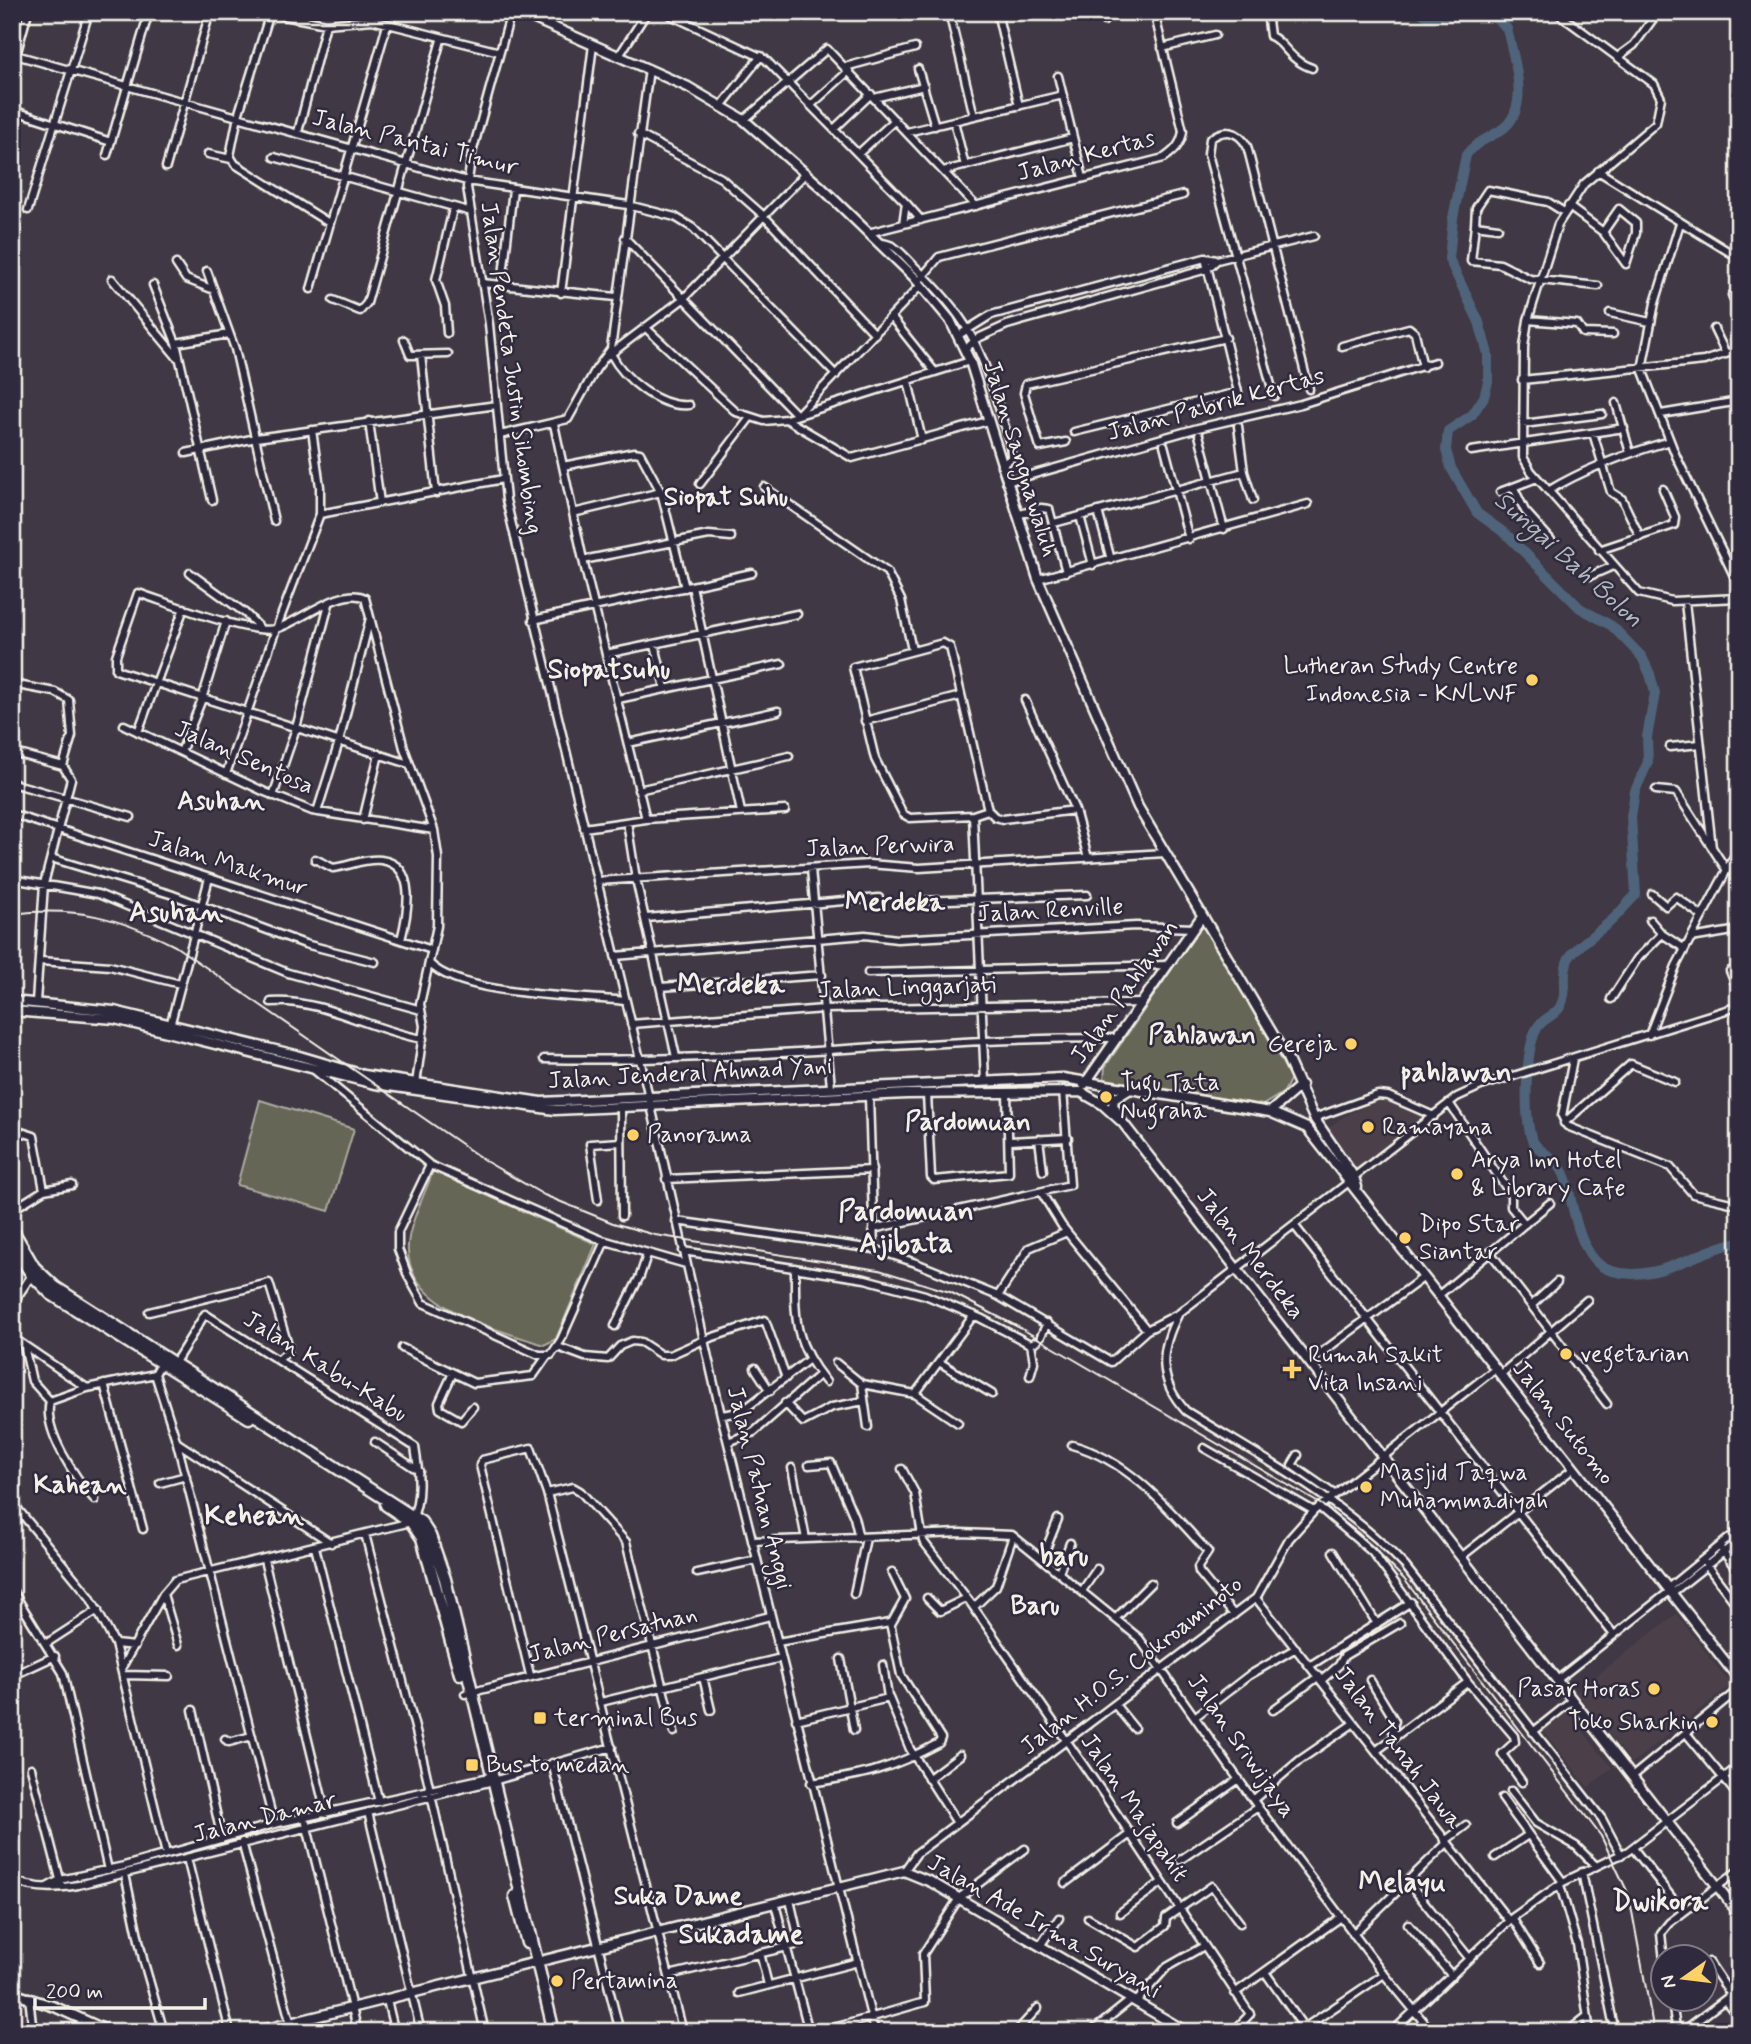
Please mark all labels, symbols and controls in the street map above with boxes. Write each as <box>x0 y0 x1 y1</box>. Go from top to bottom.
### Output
street label: Jalan Pantai Timur <box>309 102 522 184</box>
street label: Jalan Kertas <box>1014 123 1159 189</box>
street label: Jalan Pendeta Justin Sihombing <box>472 200 550 536</box>
street label: Jalan Sangnawaluh <box>973 357 1065 562</box>
street label: Jalan Pabrik Kertas <box>1104 361 1329 449</box>
district label: Siopat Suhu <box>664 481 788 515</box>
water label: Sungai Bah Bolon <box>1485 484 1650 637</box>
place label: Lutheran Study Centre Indonesia - KNLWF <box>1283 651 1518 710</box>
district label: Siopatsuhu <box>548 652 670 689</box>
marker: Lutheran Study Centre Indonesia - KNLWF <box>1524 672 1540 688</box>
street label: Jalan Sentosa <box>170 714 318 802</box>
district label: Asuhan <box>177 785 265 819</box>
street label: Jalan Makmur <box>145 824 311 904</box>
street label: Jalan Perwira <box>805 829 955 865</box>
district label: Merdeka <box>845 886 946 920</box>
street label: Jalan Renville <box>976 892 1124 930</box>
district label: Asuhan <box>129 895 224 932</box>
street label: Jalan Pahlawan <box>1064 914 1186 1070</box>
district label: Merdeka <box>677 967 786 1004</box>
street label: Jalan Linggarjati <box>817 969 997 1009</box>
district label: Pahlawan <box>1148 1019 1256 1053</box>
place label: Gereja <box>1267 1029 1338 1060</box>
marker: Gereja <box>1343 1036 1359 1052</box>
street label: Jalan Jenderal Ahmad Yani <box>547 1051 833 1097</box>
district label: pahlawan <box>1400 1055 1512 1092</box>
place label: Tugu Tata Nugraha <box>1120 1068 1220 1130</box>
marker: Tugu Tata Nugraha <box>1098 1089 1114 1105</box>
district label: Pardomuan <box>905 1106 1031 1140</box>
place label: Ramayana <box>1382 1112 1493 1143</box>
marker: Ramayana <box>1360 1119 1376 1135</box>
place label: Panorama <box>647 1120 752 1151</box>
marker: Panorama <box>625 1127 641 1143</box>
place label: Arya Inn Hotel & Library Cafe <box>1471 1145 1626 1204</box>
marker: Arya Inn Hotel & Library Cafe <box>1449 1166 1465 1182</box>
street label: Jalan Merdeka <box>1189 1182 1311 1326</box>
district label: Pardomuan Ajibata <box>838 1194 974 1263</box>
place label: Dipo Star Siantar <box>1419 1209 1519 1268</box>
marker: Dipo Star Siantar <box>1397 1230 1413 1246</box>
street label: Jalan Kabu-Kabu <box>237 1304 413 1430</box>
place label: vegetarian <box>1580 1339 1690 1373</box>
place label: Rumah Sakit Vita Insani <box>1308 1340 1443 1399</box>
marker: vegetarian <box>1558 1346 1574 1362</box>
street label: Jalan Sutomo <box>1505 1354 1621 1492</box>
marker: Rumah Sakit Vita Insani <box>1282 1359 1302 1379</box>
street label: Jalan Patuan Anggi <box>717 1383 799 1593</box>
place label: Masjid Taqwa Muhammadiyah <box>1380 1458 1548 1517</box>
district label: Kahean <box>34 1469 127 1503</box>
marker: Masjid Taqwa Muhammadiyah <box>1358 1479 1374 1495</box>
district label: Kehean <box>204 1498 305 1535</box>
district label: baru <box>1040 1539 1089 1576</box>
street label: Jalan H.O.S. Cokroaminoto <box>1015 1569 1249 1763</box>
district label: Baru <box>1010 1590 1060 1624</box>
street label: Jalan Persatuan <box>526 1599 700 1671</box>
street label: Jalan Tanah Jawa <box>1327 1660 1470 1836</box>
street label: Jalan Sriwijaya <box>1180 1668 1302 1824</box>
place label: Pasar Horas <box>1517 1674 1640 1705</box>
marker: Pasar Horas <box>1646 1681 1662 1697</box>
place label: terminal Bus <box>553 1703 698 1734</box>
place label: Toko Sharkin <box>1568 1707 1698 1738</box>
marker: terminal Bus <box>532 1710 548 1726</box>
marker: Toko Sharkin <box>1704 1714 1720 1730</box>
street label: Jalan Majapahit <box>1073 1728 1195 1888</box>
place label: Bus to medan <box>486 1750 630 1781</box>
marker: Bus to medan <box>464 1757 480 1773</box>
street label: Jalan Damar <box>190 1785 341 1851</box>
street label: Jalan Ade Irma Suryani <box>922 1847 1166 2007</box>
district label: Melayu <box>1358 1865 1446 1902</box>
district label: Suka Dame <box>614 1880 742 1914</box>
district label: Dwikora <box>1612 1884 1709 1921</box>
district label: Sukadame <box>678 1917 804 1954</box>
north arrow <box>1650 1942 1720 2012</box>
place label: Pertamina <box>571 1966 678 1997</box>
scale bar <box>35 1967 205 2011</box>
marker: Pertamina <box>549 1973 565 1989</box>
text: N <box>1655 1973 1683 1991</box>
text: 200 m <box>46 1978 103 2006</box>

